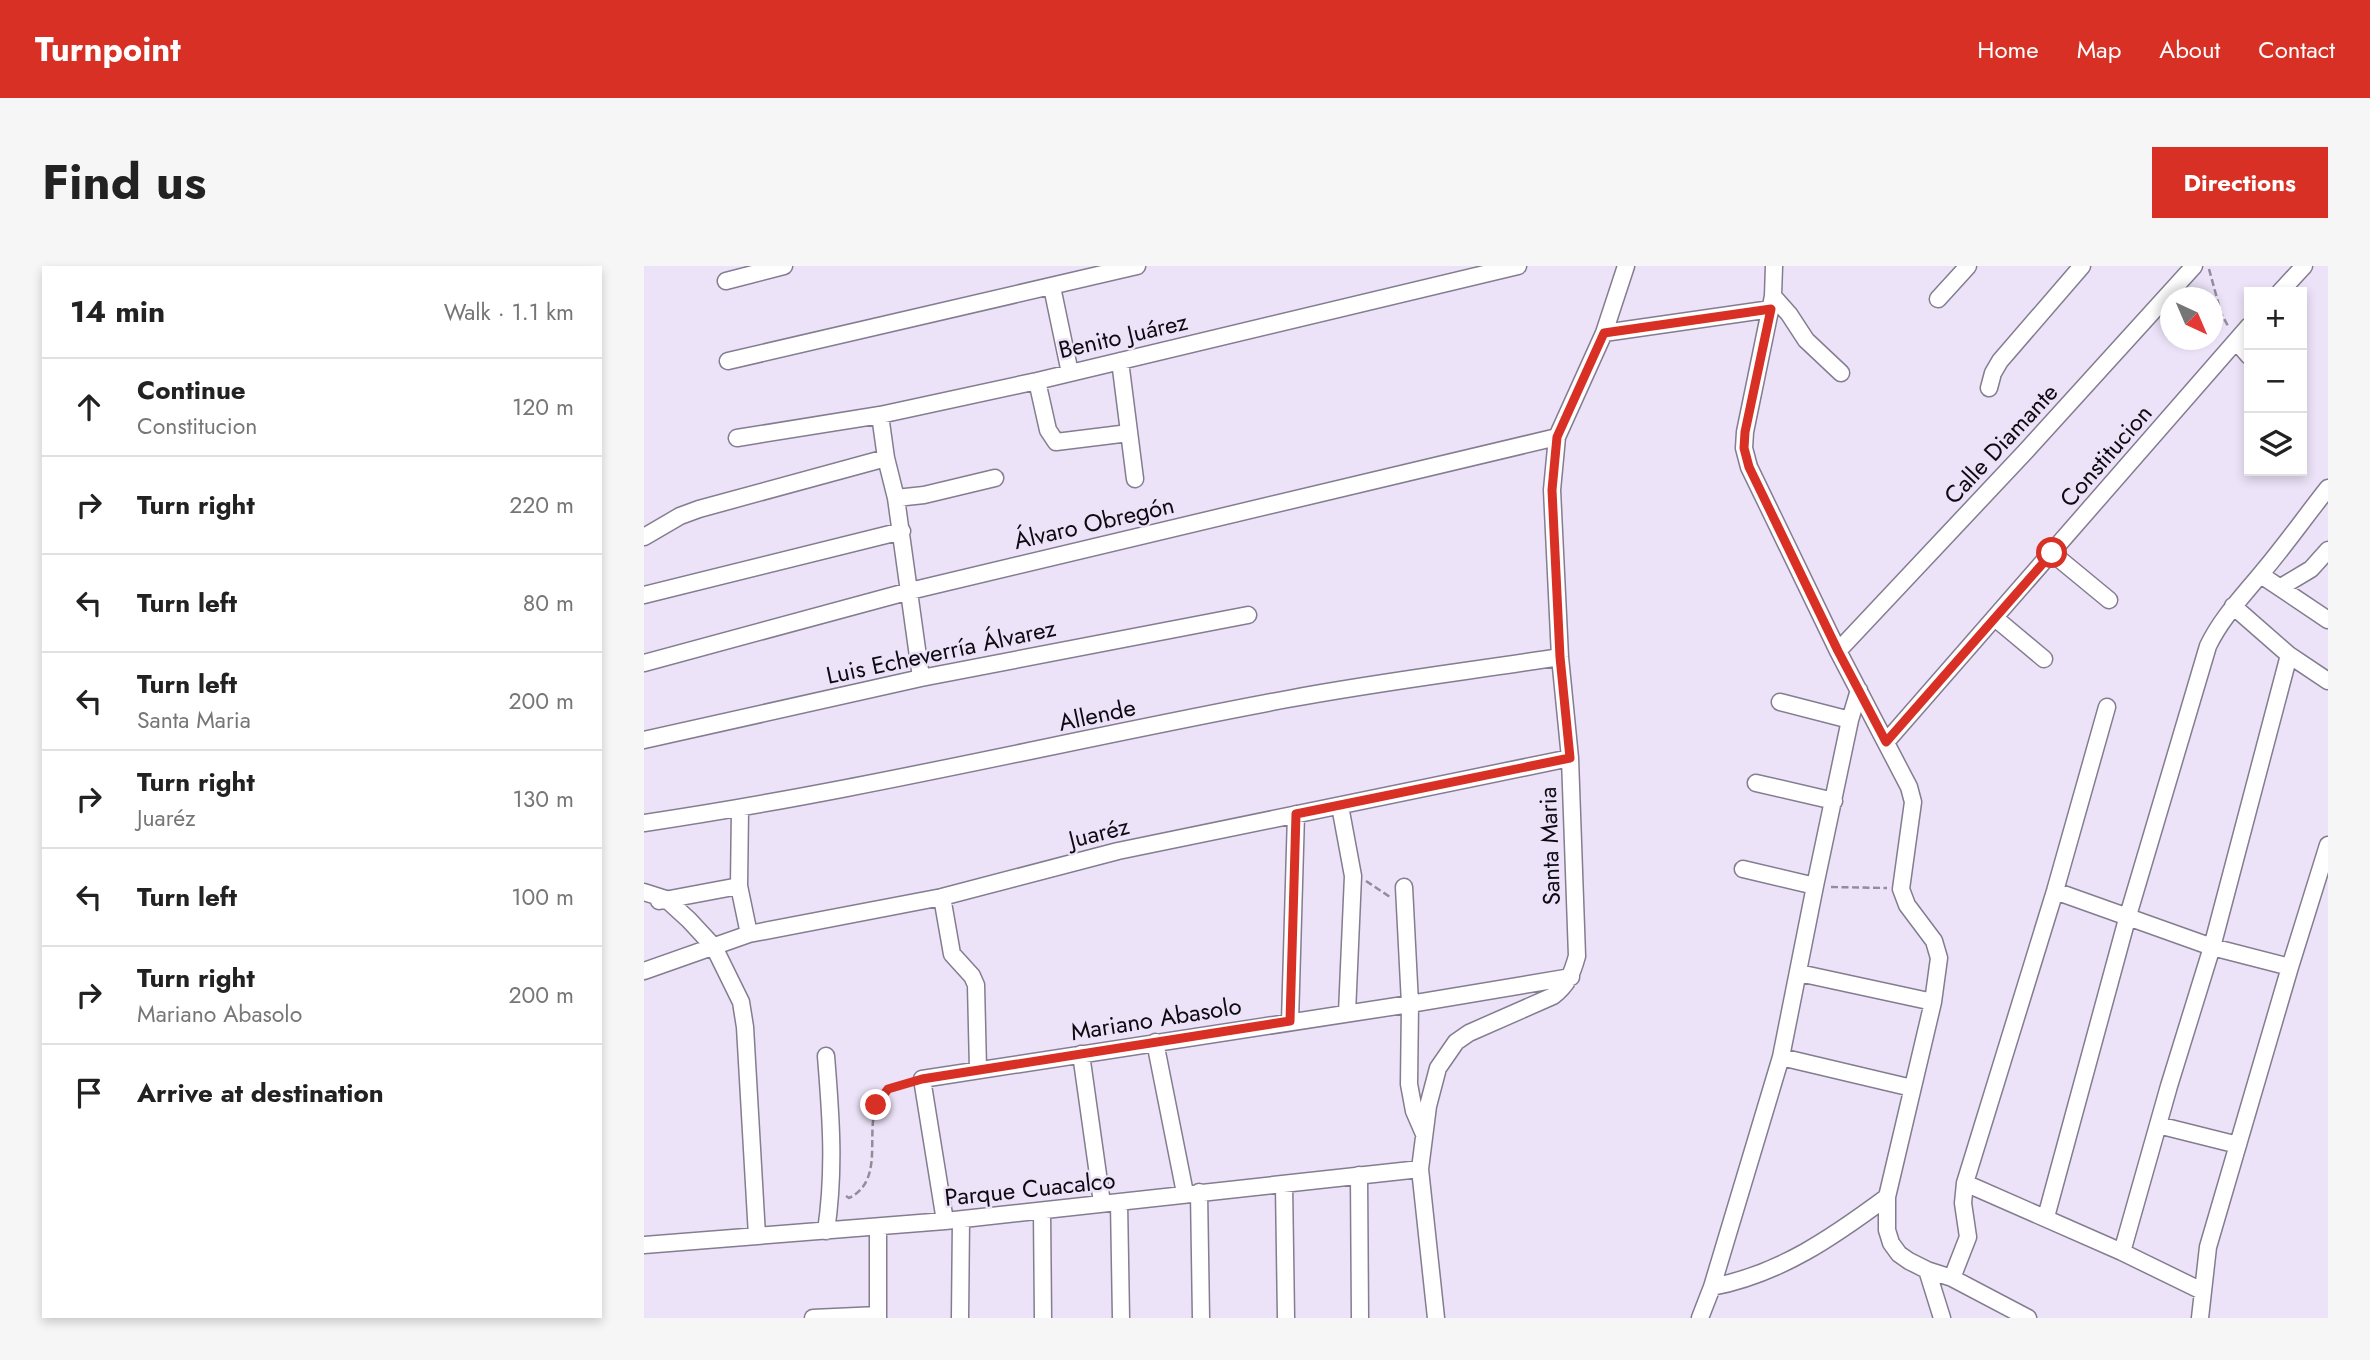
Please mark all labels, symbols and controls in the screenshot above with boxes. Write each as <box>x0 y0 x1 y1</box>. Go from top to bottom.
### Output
text: Turnpoint <box>35 26 181 73</box>
text: Home <box>1977 32 2039 67</box>
text: Map <box>2077 32 2121 67</box>
text: About <box>2159 32 2220 67</box>
text: Contact <box>2258 32 2335 67</box>
text: Find us <box>42 147 206 217</box>
button: Directions <box>2152 147 2328 218</box>
north arrow <box>2160 287 2223 350</box>
map controls <box>2244 287 2307 476</box>
button: + <box>2244 287 2307 350</box>
text: 14 min <box>70 290 165 333</box>
text: Walk · 1.1 km <box>444 295 574 329</box>
street label: Benito Juárez <box>1055 304 1191 367</box>
button: − <box>2244 350 2307 413</box>
text: Continue <box>137 371 246 409</box>
street label: Calle Diamante <box>1935 376 2066 512</box>
icon: ahead <box>70 388 108 426</box>
text: 120 m <box>512 390 574 424</box>
street label: Constitucion <box>2051 397 2160 515</box>
text: Constitucion <box>137 409 257 443</box>
button: layers <box>2244 413 2307 476</box>
icon: right <box>70 486 108 524</box>
text: Turn right <box>137 486 255 524</box>
street label: Álvaro Obregón <box>1010 487 1178 558</box>
text: 220 m <box>509 488 574 522</box>
route start <box>2036 537 2067 568</box>
icon: left <box>70 584 108 622</box>
text: Turn left <box>137 584 237 622</box>
text: 80 m <box>523 586 574 620</box>
street label: Luis Echeverría Álvarez <box>823 610 1059 693</box>
text: Turn left <box>137 665 237 703</box>
icon: left <box>70 682 108 720</box>
text: 200 m <box>508 684 574 718</box>
street label: Allende <box>1055 689 1139 740</box>
text: Santa Maria <box>137 703 251 737</box>
text: Turn right <box>137 763 255 801</box>
icon: right <box>70 780 108 818</box>
text: 130 m <box>512 782 574 816</box>
street label: Santa Maria <box>1530 786 1569 906</box>
text: Juaréz <box>137 801 196 835</box>
street label: Juaréz <box>1062 808 1133 858</box>
icon: left <box>70 878 108 916</box>
text: Turn left <box>137 878 237 916</box>
text: 100 m <box>511 880 574 914</box>
text: Turn right <box>137 959 255 997</box>
icon: right <box>70 976 108 1014</box>
text: 200 m <box>508 978 574 1012</box>
street label: Mariano Abasolo <box>1068 988 1244 1049</box>
text: Mariano Abasolo <box>137 997 302 1031</box>
icon: arrive <box>70 1074 108 1112</box>
text: Arrive at destination <box>137 1074 384 1112</box>
route end <box>860 1089 891 1120</box>
street label: Parque Cuacalco <box>943 1162 1117 1215</box>

